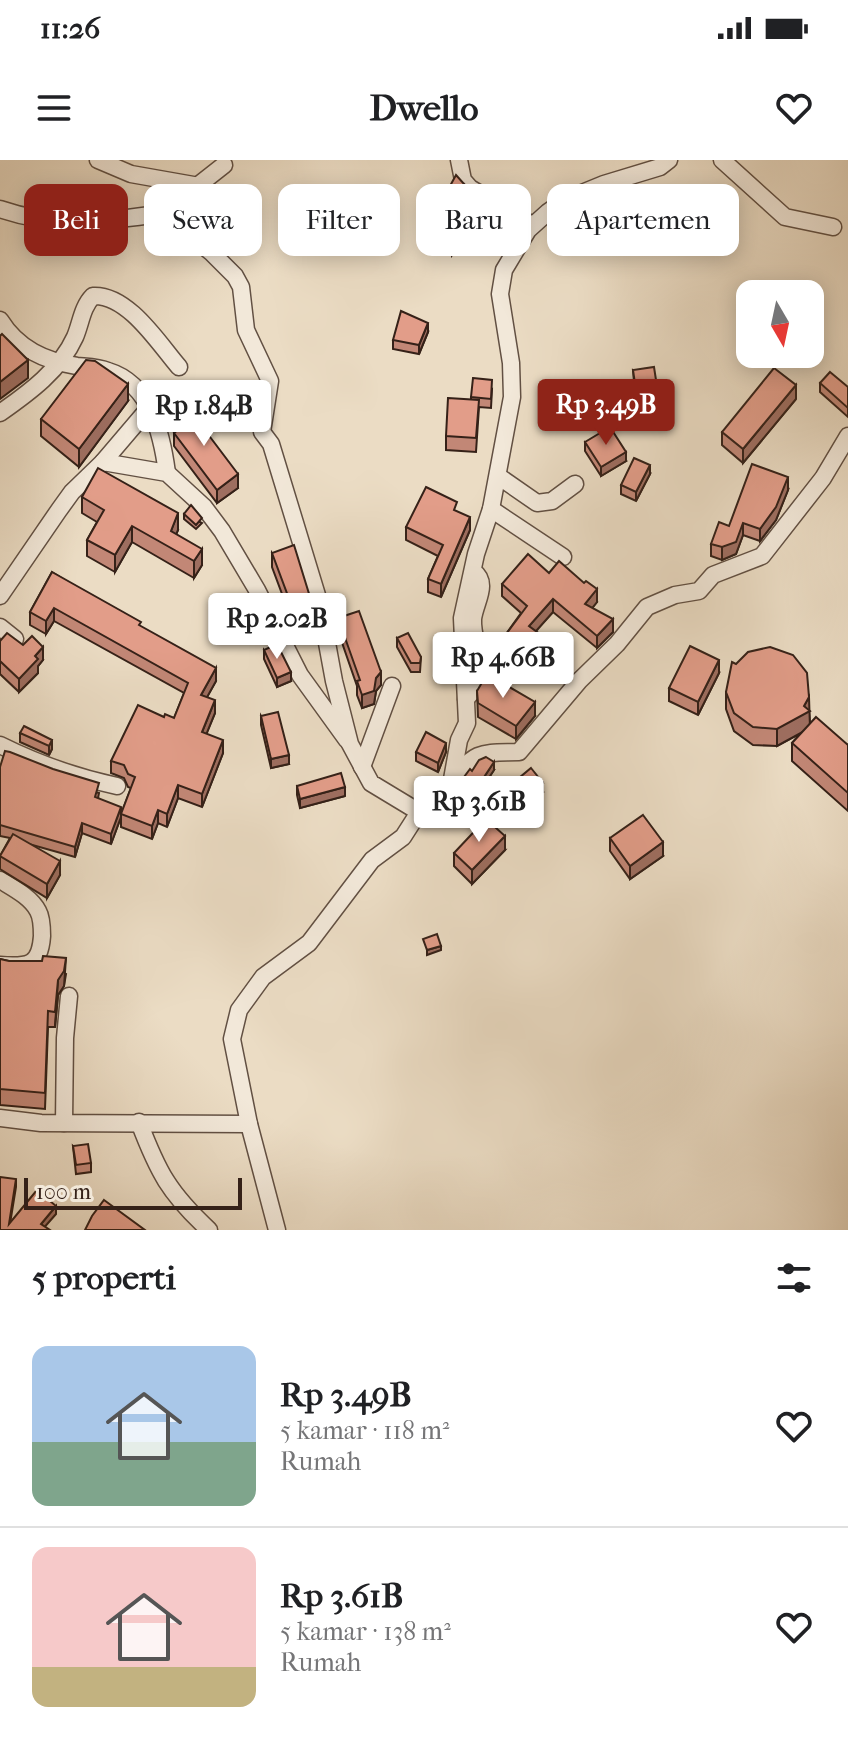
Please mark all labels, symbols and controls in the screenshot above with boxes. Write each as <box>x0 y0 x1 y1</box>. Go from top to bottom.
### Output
text: 11:26 <box>40 11 100 46</box>
icon: menu <box>32 86 76 130</box>
icon: heart <box>772 86 816 130</box>
text: Dwello <box>369 87 479 129</box>
chip: Beli <box>24 184 128 256</box>
chip: Sewa <box>144 184 262 256</box>
chip: Filter <box>278 184 400 256</box>
chip: Baru <box>416 184 531 256</box>
chip: Apartemen <box>547 184 739 256</box>
north arrow <box>736 280 824 368</box>
map controls <box>736 280 824 368</box>
pin: Rp 3.49B <box>523 379 689 447</box>
pin: Rp 1.84B <box>121 380 287 448</box>
text: Rp 3.49B <box>556 389 656 420</box>
text: Rp 1.84B <box>155 390 253 421</box>
pin: Rp 2.02B <box>194 593 360 661</box>
text: Rp 2.02B <box>226 603 328 634</box>
pin: Rp 4.66B <box>420 632 586 700</box>
text: Rp 4.66B <box>451 642 555 673</box>
pin: Rp 3.61B <box>396 776 562 844</box>
text: Rp 3.61B <box>432 786 526 817</box>
scale bar <box>24 1174 242 1210</box>
text: 100 m <box>36 1179 91 1205</box>
icon: filters <box>772 1256 816 1300</box>
text: 5 properti <box>32 1258 176 1298</box>
text: Rp 3.49B <box>280 1375 412 1415</box>
icon: home <box>96 1378 192 1474</box>
icon: heart <box>772 1404 816 1448</box>
text: 5 kamar · 118 m² <box>280 1415 449 1446</box>
text: Rumah <box>280 1446 361 1477</box>
text: Rp 3.61B <box>280 1576 403 1616</box>
icon: home <box>96 1579 192 1675</box>
icon: heart <box>772 1605 816 1649</box>
text: 5 kamar · 138 m² <box>280 1616 451 1647</box>
text: Rumah <box>280 1647 361 1678</box>

